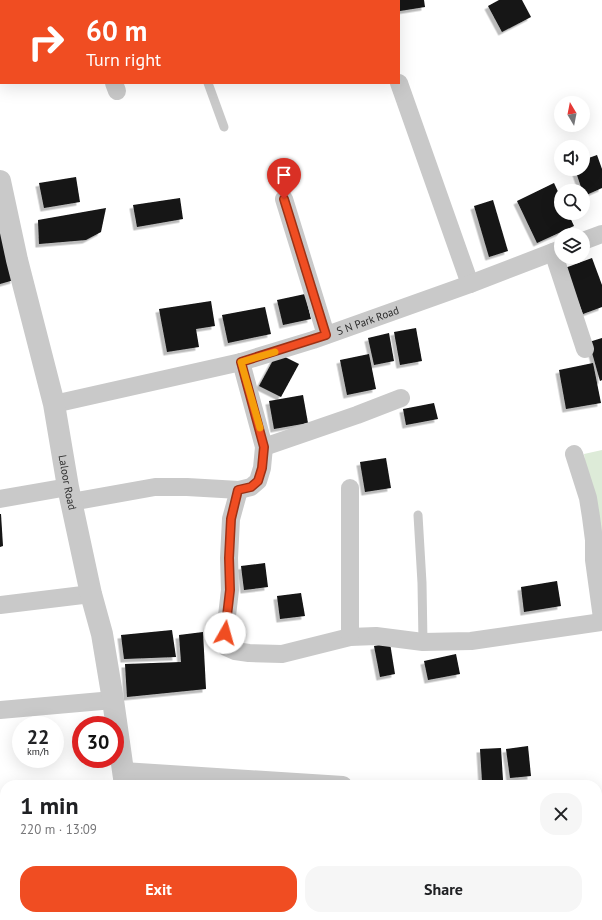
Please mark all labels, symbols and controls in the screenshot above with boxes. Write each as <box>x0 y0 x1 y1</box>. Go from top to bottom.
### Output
text: 60 m <box>86 12 147 49</box>
icon: right <box>20 16 72 68</box>
text: Turn right <box>86 48 161 71</box>
north arrow <box>554 96 590 132</box>
map controls <box>554 96 590 264</box>
button: sound <box>554 140 590 176</box>
pin <box>267 158 301 199</box>
icon: arrive <box>273 164 295 186</box>
button: search <box>554 184 590 220</box>
button: layers <box>554 228 590 264</box>
street label: S N Park Road <box>335 303 401 338</box>
street label: Laloor Road <box>56 454 80 511</box>
position arrow <box>204 612 246 654</box>
speed limit sign: 30 <box>72 716 124 768</box>
text: 22 <box>27 724 49 750</box>
text: km/h <box>27 745 49 758</box>
text: 1 min <box>20 790 79 821</box>
button: close <box>540 793 582 835</box>
text: 220 m · 13:09 <box>20 821 97 838</box>
button: Exit <box>20 866 297 912</box>
button: Share <box>305 866 582 912</box>

